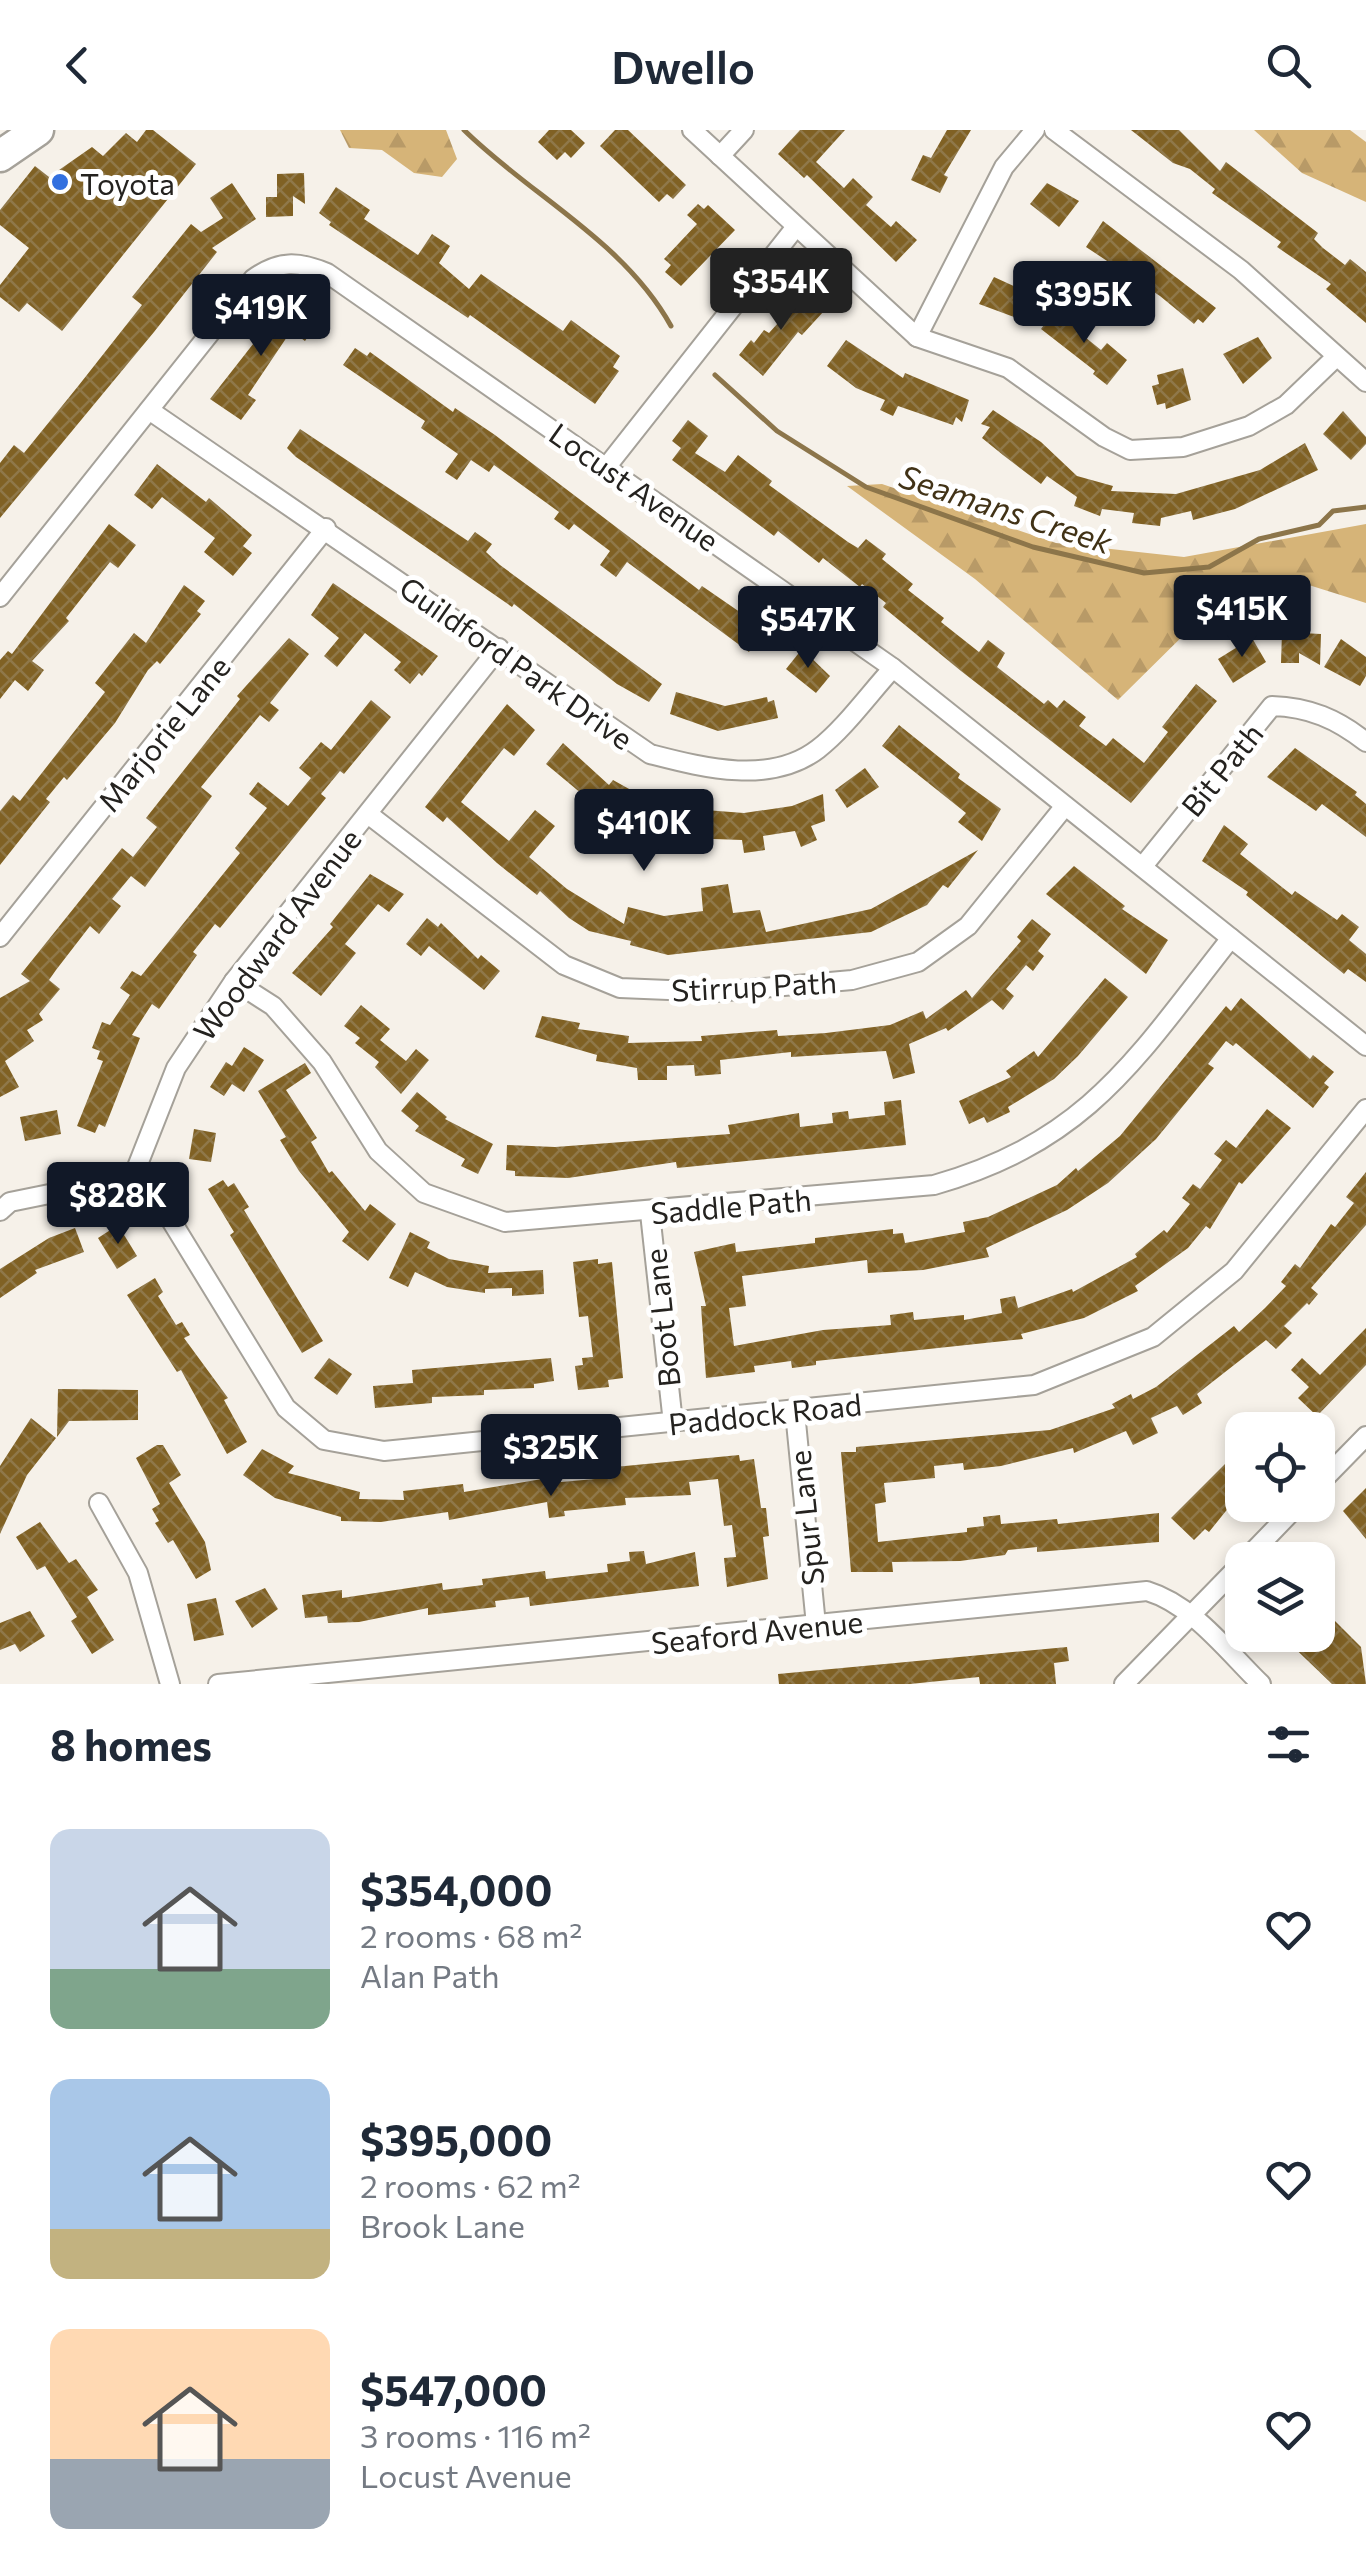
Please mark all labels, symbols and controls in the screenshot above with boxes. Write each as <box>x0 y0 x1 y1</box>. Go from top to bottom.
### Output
icon: back <box>50 38 105 93</box>
text: Dwello <box>611 38 755 93</box>
icon: search <box>1261 38 1316 93</box>
place label: Toyota <box>80 164 175 201</box>
marker: Toyota <box>49 171 71 193</box>
pin: $354K <box>711 248 851 333</box>
text: $354K <box>732 260 830 300</box>
pin: $395K <box>1014 261 1154 346</box>
text: $395K <box>1035 273 1133 313</box>
pin: $419K <box>191 274 331 359</box>
text: $419K <box>214 286 308 326</box>
street label: Locust Avenue <box>543 414 727 558</box>
water label: Seamans Creek <box>895 455 1118 561</box>
street label: Guildford Park Drive <box>393 568 641 756</box>
pin: $415K <box>1172 575 1312 660</box>
pin: $547K <box>738 586 878 671</box>
text: $415K <box>1196 587 1288 627</box>
text: $547K <box>760 598 856 638</box>
street label: Marjorie Lane <box>89 648 237 818</box>
street label: Bit Path <box>1172 715 1270 823</box>
pin: $410K <box>574 789 714 874</box>
text: $410K <box>596 801 692 841</box>
street label: Woodward Avenue <box>184 821 368 1047</box>
street label: Stirrup Path <box>670 962 838 1008</box>
pin: $828K <box>48 1162 188 1247</box>
text: $828K <box>69 1174 167 1214</box>
street label: Saddle Path <box>649 1180 813 1230</box>
street label: Boot Lane <box>635 1247 687 1389</box>
street label: Paddock Road <box>667 1384 863 1442</box>
map controls <box>1225 1412 1335 1652</box>
button: locate <box>1225 1412 1335 1522</box>
pin: $325K <box>481 1414 621 1499</box>
text: $325K <box>503 1426 599 1466</box>
street label: Spur Lane <box>780 1449 830 1587</box>
button: layers <box>1225 1542 1335 1652</box>
street label: Seaford Avenue <box>649 1601 865 1661</box>
icon: filters <box>1261 1717 1316 1772</box>
text: 8 homes <box>50 1718 212 1770</box>
text: $354,000 <box>360 1863 552 1915</box>
icon: home <box>130 1869 250 1989</box>
icon: heart <box>1261 1902 1316 1957</box>
text: 2 rooms · 68 m² <box>360 1915 582 1955</box>
text: Alan Path <box>360 1955 500 1995</box>
text: $395,000 <box>360 2113 552 2165</box>
icon: home <box>130 2119 250 2239</box>
icon: heart <box>1261 2152 1316 2207</box>
text: 2 rooms · 62 m² <box>360 2165 581 2205</box>
text: Brook Lane <box>360 2205 525 2245</box>
text: $547,000 <box>360 2363 547 2415</box>
icon: home <box>130 2369 250 2489</box>
icon: heart <box>1261 2402 1316 2457</box>
text: 3 rooms · 116 m² <box>360 2415 591 2455</box>
text: Locust Avenue <box>360 2455 572 2495</box>

